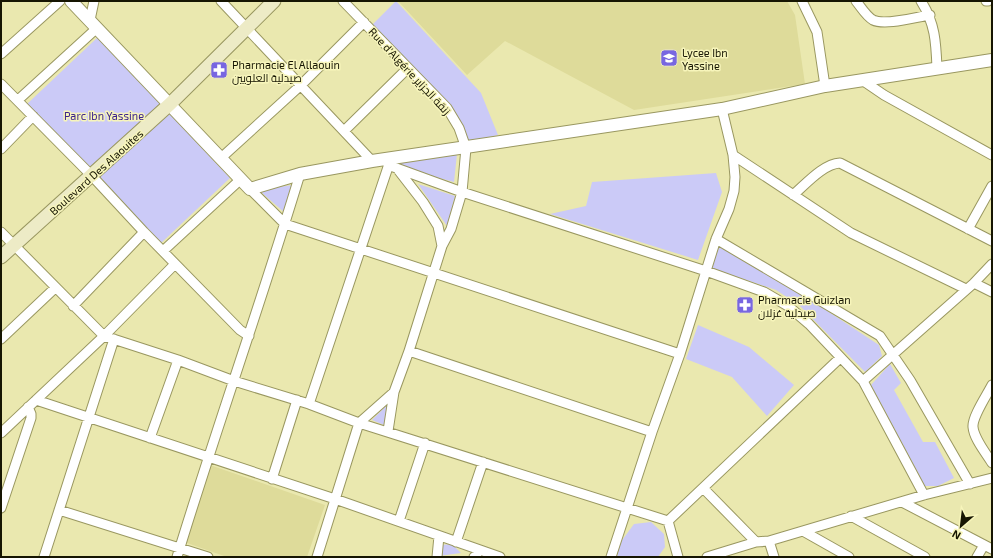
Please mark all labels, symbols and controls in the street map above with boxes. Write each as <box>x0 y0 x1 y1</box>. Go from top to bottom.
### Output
street label: Rue d'Algérie زنقة الجزاير <box>366 25 454 118</box>
place label: Lycee Ibn Yassine <box>682 46 728 72</box>
school or university icon: Lycee Ibn Yassine <box>659 48 679 68</box>
place label: Pharmacie El Allaouin صيدلية العلويين <box>232 58 340 85</box>
pharmacy icon: Pharmacie El Allaouin صيدلية العلويين <box>209 60 229 80</box>
park label: Parc Ibn Yassine <box>64 109 144 122</box>
street label: Boulevard Des Alaouites <box>47 126 146 217</box>
place label: Pharmacie Guizlan صيدلية غزلان <box>758 293 851 320</box>
pharmacy icon: Pharmacie Guizlan صيدلية غزلان <box>735 295 755 315</box>
north arrow <box>941 506 981 546</box>
text: N <box>949 528 963 543</box>

